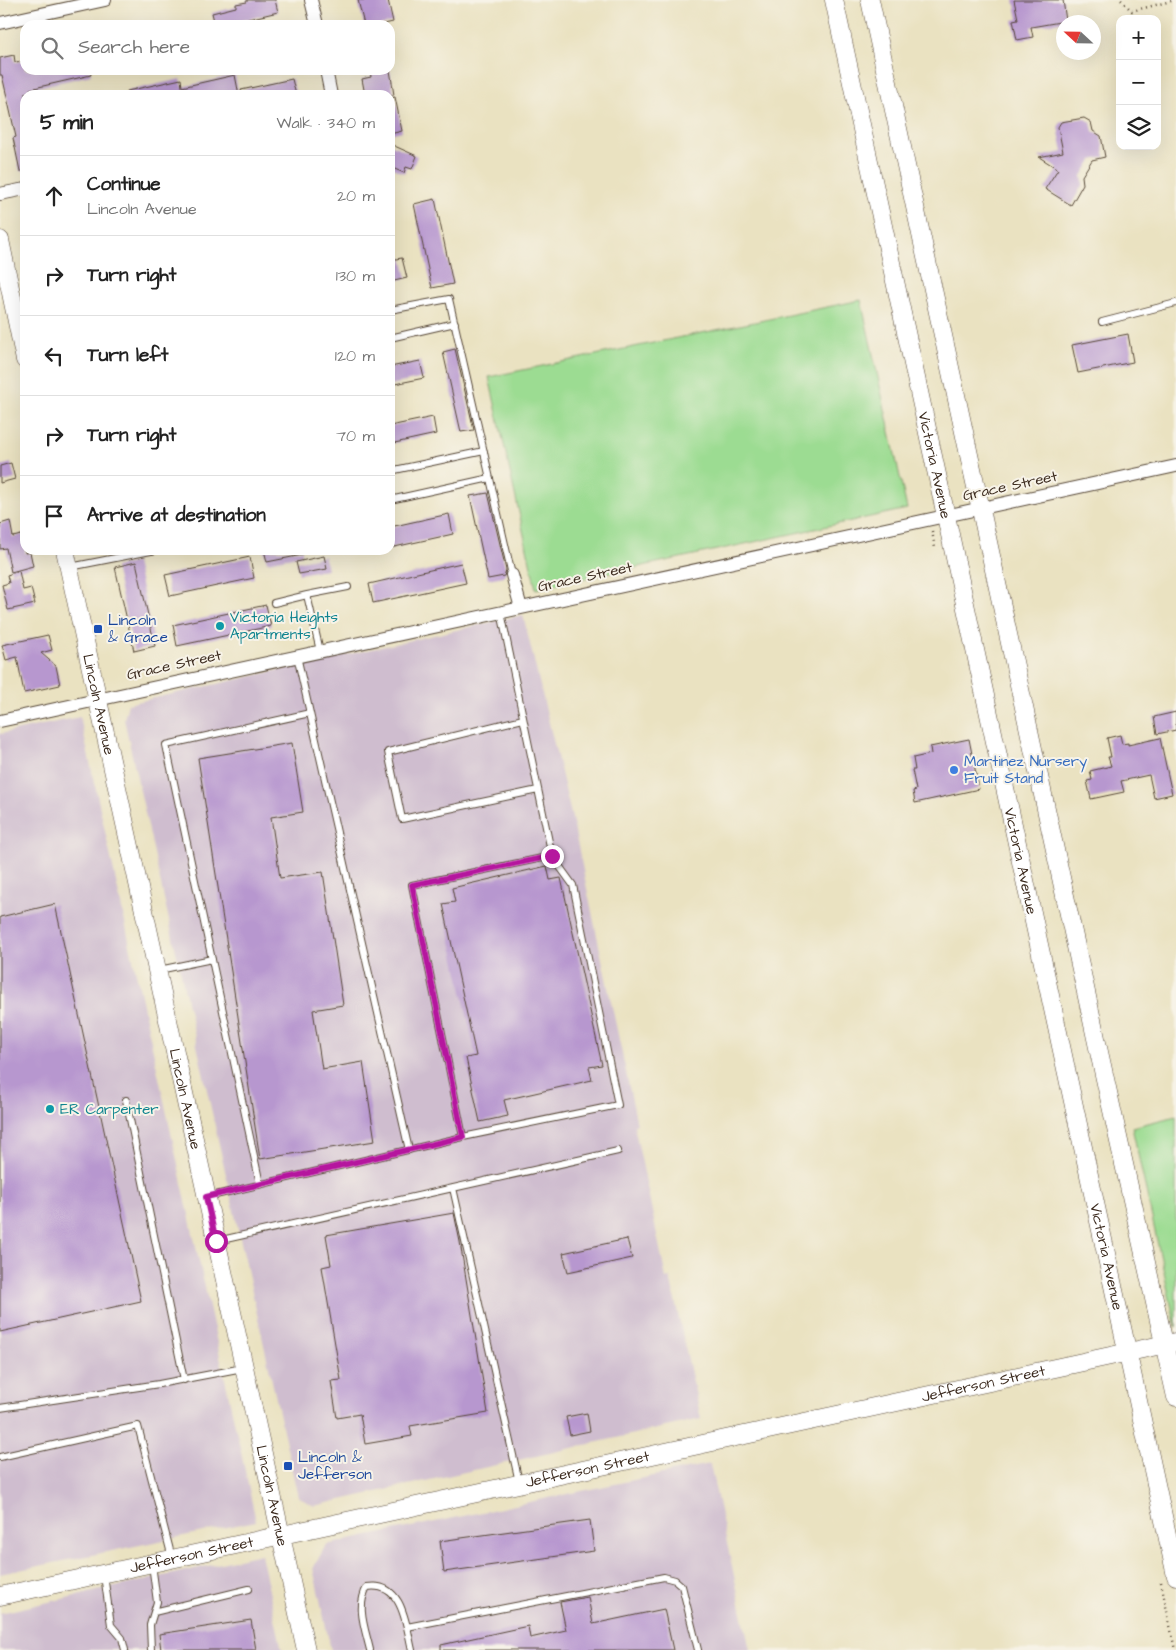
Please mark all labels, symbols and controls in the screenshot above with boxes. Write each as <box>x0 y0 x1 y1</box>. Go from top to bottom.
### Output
north arrow <box>1056 15 1101 60</box>
map controls <box>1116 15 1161 150</box>
button: + <box>1116 15 1161 60</box>
search box <box>20 20 395 75</box>
icon: search <box>38 34 66 62</box>
text: Search here <box>78 34 190 61</box>
button: − <box>1116 60 1161 105</box>
button: layers <box>1116 105 1161 150</box>
text: 5 min <box>40 108 93 137</box>
text: Walk · 340 m <box>276 112 375 134</box>
text: Continue <box>87 171 161 198</box>
icon: ahead <box>40 182 68 210</box>
text: 20 m <box>337 185 375 207</box>
text: Lincoln Avenue <box>87 198 197 220</box>
icon: right <box>40 262 68 290</box>
text: Turn right <box>87 262 176 289</box>
text: 130 m <box>336 265 375 287</box>
icon: left <box>40 342 68 370</box>
text: Turn left <box>87 342 168 369</box>
text: 120 m <box>335 345 375 367</box>
street label: Victoria Avenue <box>913 410 957 521</box>
icon: right <box>40 422 68 450</box>
text: Turn right <box>87 422 176 449</box>
text: 70 m <box>336 425 375 447</box>
street label: Grace Street <box>961 466 1059 506</box>
icon: arrive <box>40 502 68 530</box>
text: Arrive at destination <box>87 502 266 529</box>
street label: Grace Street <box>536 557 634 597</box>
place label: Victoria Heights Apartments <box>230 607 339 645</box>
place label: Lincoln & Grace <box>108 610 168 648</box>
marker: Victoria Heights Apartments <box>214 620 226 632</box>
marker: Lincoln & Grace <box>92 623 104 635</box>
street label: Grace Street <box>125 645 223 685</box>
street label: Lincoln Avenue <box>78 652 120 757</box>
place label: Martinez Nursery Fruit Stand <box>964 751 1087 789</box>
marker: Martinez Nursery Fruit Stand <box>948 764 960 776</box>
street label: Victoria Avenue <box>999 806 1043 916</box>
route end <box>541 845 564 868</box>
street label: Lincoln Avenue <box>164 1047 207 1151</box>
place label: ER Carpenter <box>60 1099 159 1120</box>
marker: ER Carpenter <box>44 1103 56 1115</box>
street label: Victoria Avenue <box>1085 1201 1129 1312</box>
route start <box>205 1230 228 1253</box>
street label: Jefferson Street <box>919 1360 1047 1407</box>
street label: Lincoln Avenue <box>251 1443 293 1548</box>
street label: Jefferson Street <box>524 1445 651 1493</box>
place label: Lincoln & Jefferson <box>298 1447 372 1485</box>
marker: Lincoln & Jefferson <box>282 1460 294 1472</box>
street label: Jefferson Street <box>128 1531 255 1578</box>

